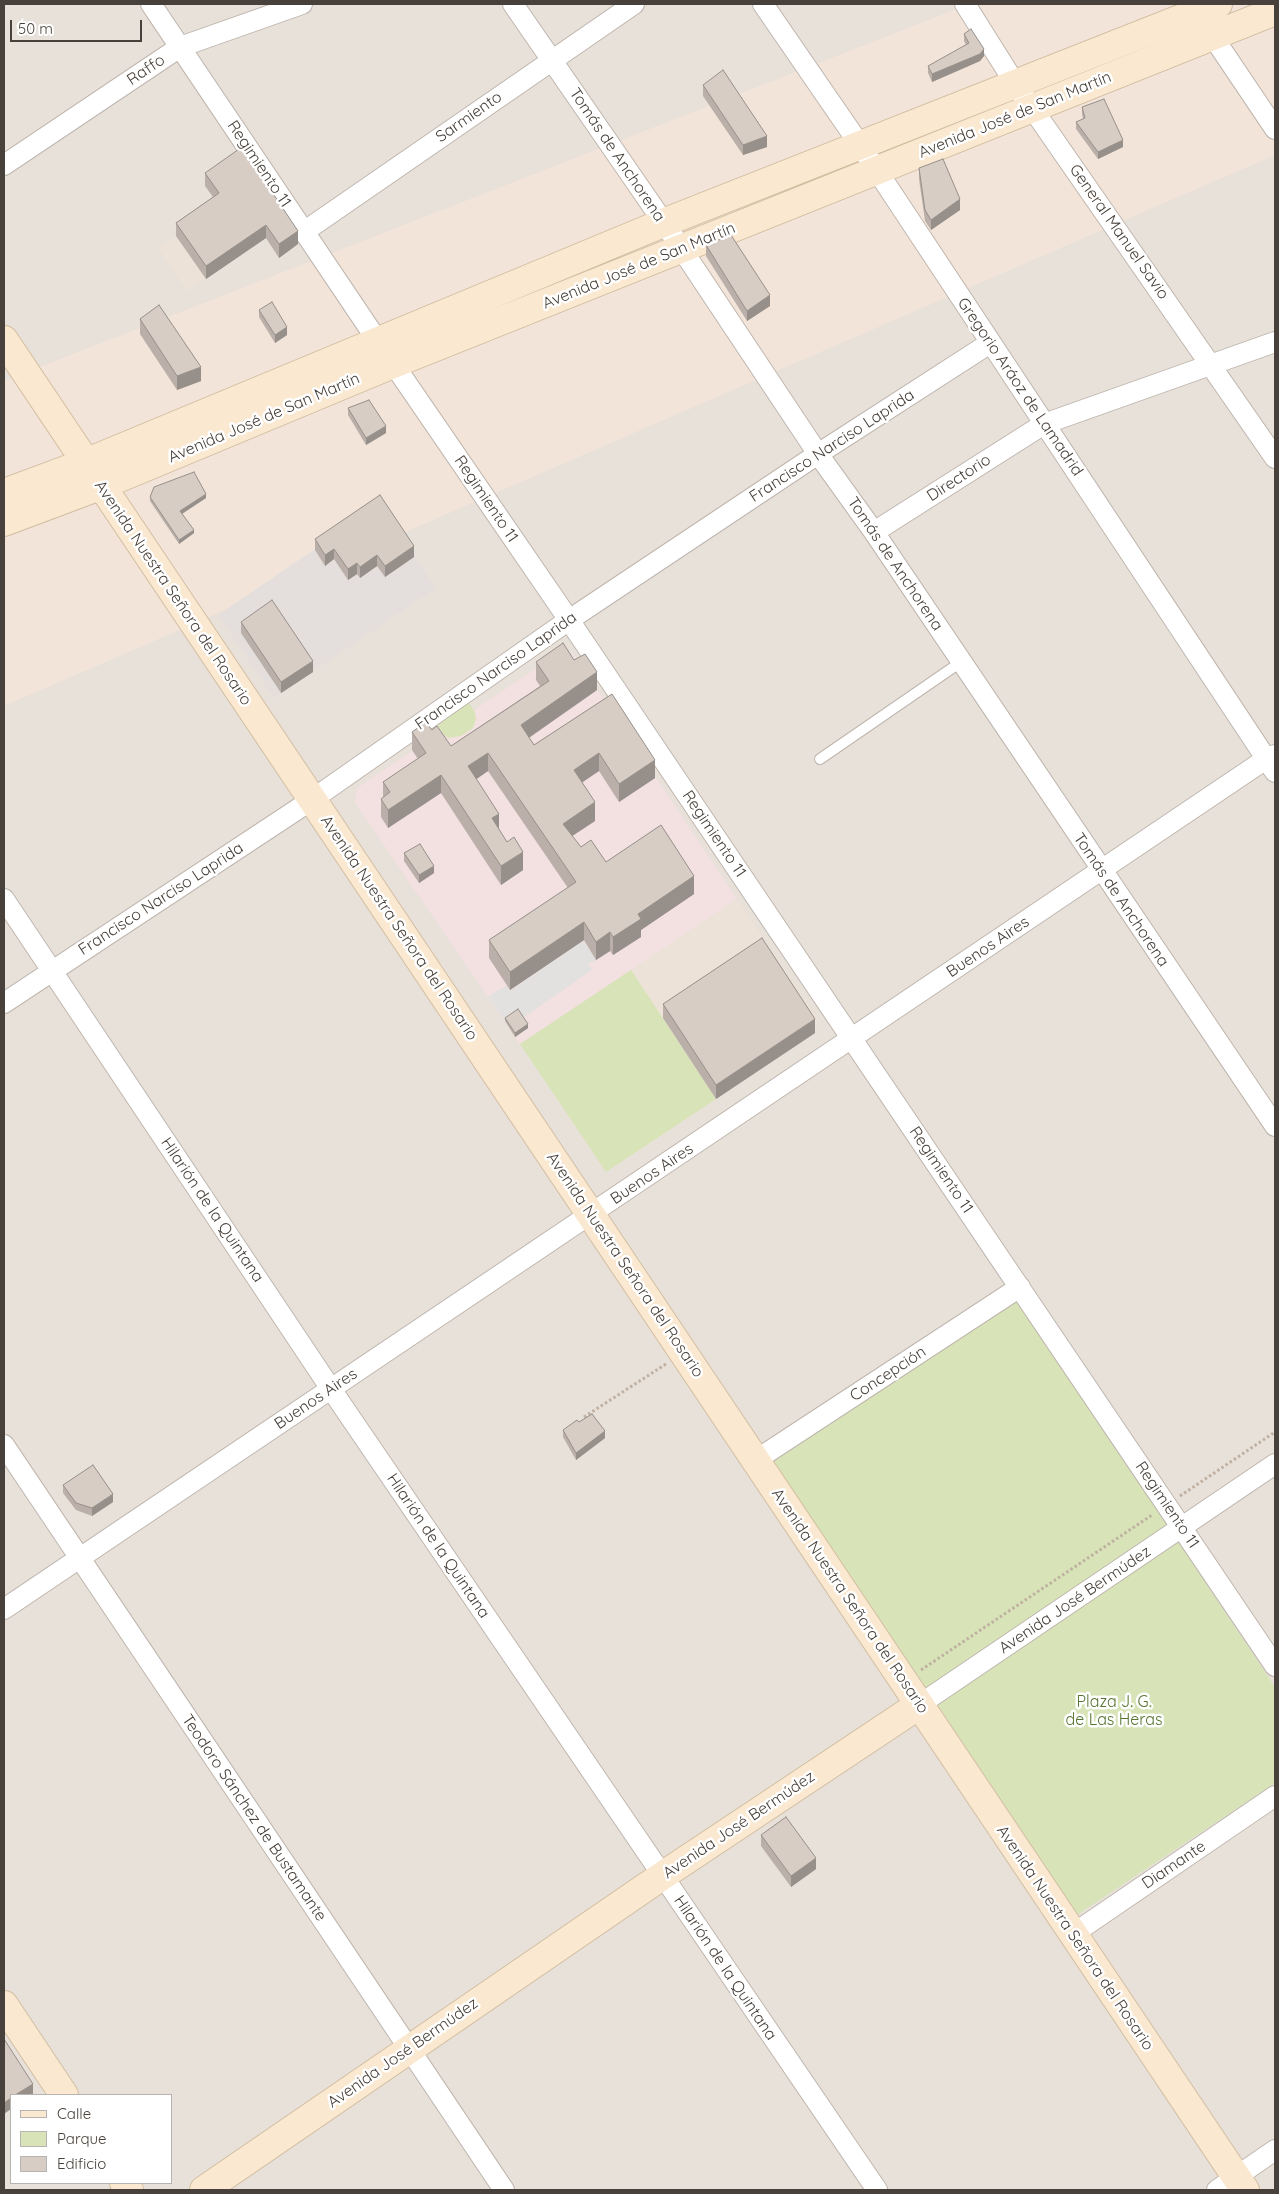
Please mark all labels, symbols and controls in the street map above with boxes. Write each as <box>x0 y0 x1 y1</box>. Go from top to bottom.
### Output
scale bar <box>12 10 145 42</box>
text: 50 m <box>18 19 53 38</box>
street label: Raffo <box>123 50 169 90</box>
street label: Avenida José de San Martín <box>916 67 1114 163</box>
street label: Tomás de Anchorena <box>565 85 669 225</box>
street label: Sarmiento <box>432 87 506 147</box>
street label: Regimiento 11 <box>223 117 295 211</box>
street label: General Manuel Savio <box>1065 161 1173 303</box>
street label: Avenida José de San Martín <box>540 218 738 314</box>
street label: Gregorio Aráoz de Lamadrid <box>953 294 1087 480</box>
street label: Avenida José de San Martín <box>165 369 363 467</box>
street label: Francisco Narciso Laprida <box>746 385 918 507</box>
street label: Directorio <box>923 450 995 506</box>
street label: Regimiento 11 <box>450 452 522 546</box>
street label: Avenida Nuestra Señora del Rosario <box>90 477 256 709</box>
street label: Tomás de Anchorena <box>843 494 947 634</box>
street label: Francisco Narciso Laprida <box>412 608 580 734</box>
street label: Regimiento 11 <box>678 787 750 881</box>
street label: Avenida Nuestra Señora del Rosario <box>316 812 482 1044</box>
street label: Tomás de Anchorena <box>1069 830 1173 970</box>
street label: Francisco Narciso Laprida <box>75 838 247 960</box>
street label: Buenos Aires <box>943 912 1033 982</box>
street label: Regimiento 11 <box>905 1123 977 1217</box>
street label: Hilarión de la Quintana <box>156 1134 268 1286</box>
street label: Buenos Aires <box>607 1139 697 1209</box>
street label: Avenida Nuestra Señora del Rosario <box>542 1149 708 1381</box>
street label: Concepción <box>846 1342 930 1406</box>
street label: Buenos Aires <box>271 1364 361 1434</box>
street label: Regimiento 11 <box>1131 1458 1203 1552</box>
street label: Hilarión de la Quintana <box>382 1470 494 1622</box>
street label: Avenida Nuestra Señora del Rosario <box>767 1485 933 1717</box>
street label: Avenida José Bermúdez <box>995 1542 1155 1658</box>
park label: Plaza J. G. de Las Heras <box>1066 1692 1162 1730</box>
street label: Teodoro Sánchez de Bustamante <box>177 1711 331 1925</box>
street label: Avenida José Bermúdez <box>659 1767 819 1883</box>
street label: Avenida Nuestra Señora del Rosario <box>992 1822 1158 2054</box>
street label: Diamante <box>1139 1837 1209 1893</box>
street label: Hilarión de la Quintana <box>669 1892 781 2044</box>
street label: Avenida José Bermúdez <box>324 1994 482 2112</box>
legend <box>10 2094 172 2184</box>
text: Calle <box>57 2104 91 2123</box>
text: Parque <box>57 2129 107 2148</box>
text: Edificio <box>57 2154 106 2173</box>

